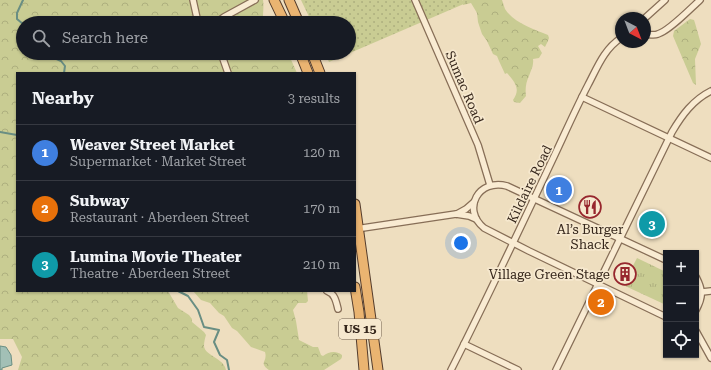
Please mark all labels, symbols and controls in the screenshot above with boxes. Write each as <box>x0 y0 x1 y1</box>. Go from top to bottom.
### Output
north arrow <box>615 12 651 48</box>
search box <box>16 16 356 60</box>
icon: search <box>30 27 52 49</box>
text: Search here <box>62 29 148 47</box>
street label: Sumac Road <box>442 49 487 126</box>
text: Nearby <box>32 88 94 108</box>
text: 3 results <box>288 91 340 106</box>
text: Weaver Street Market <box>70 136 235 154</box>
street label: Kildaire Road <box>504 142 555 226</box>
text: 1 <box>41 145 49 160</box>
text: 120 m <box>303 145 340 160</box>
text: Supermarket · Market Street <box>70 154 246 169</box>
pin: 1 <box>546 175 572 205</box>
text: Subway <box>70 192 129 210</box>
restaurant icon: Al’s Burger Shack <box>577 194 603 220</box>
text: 2 <box>41 201 49 216</box>
text: 170 m <box>303 201 340 216</box>
pin: 3 <box>639 209 665 239</box>
text: Restaurant · Aberdeen Street <box>70 210 249 225</box>
place label: Al’s Burger Shack <box>557 222 624 252</box>
your location <box>451 233 471 253</box>
text: Lumina Movie Theater <box>70 248 242 266</box>
map controls <box>663 250 699 358</box>
button: + <box>663 250 699 286</box>
text: 3 <box>41 257 49 272</box>
text: 210 m <box>303 257 340 272</box>
building icon: Village Green Stage <box>612 261 638 287</box>
text: Theatre · Aberdeen Street <box>70 266 230 281</box>
place label: Village Green Stage <box>489 267 610 282</box>
button: − <box>663 286 699 322</box>
pin: 2 <box>588 287 614 317</box>
road number: US 15 <box>339 319 381 339</box>
button: locate <box>663 322 699 358</box>

